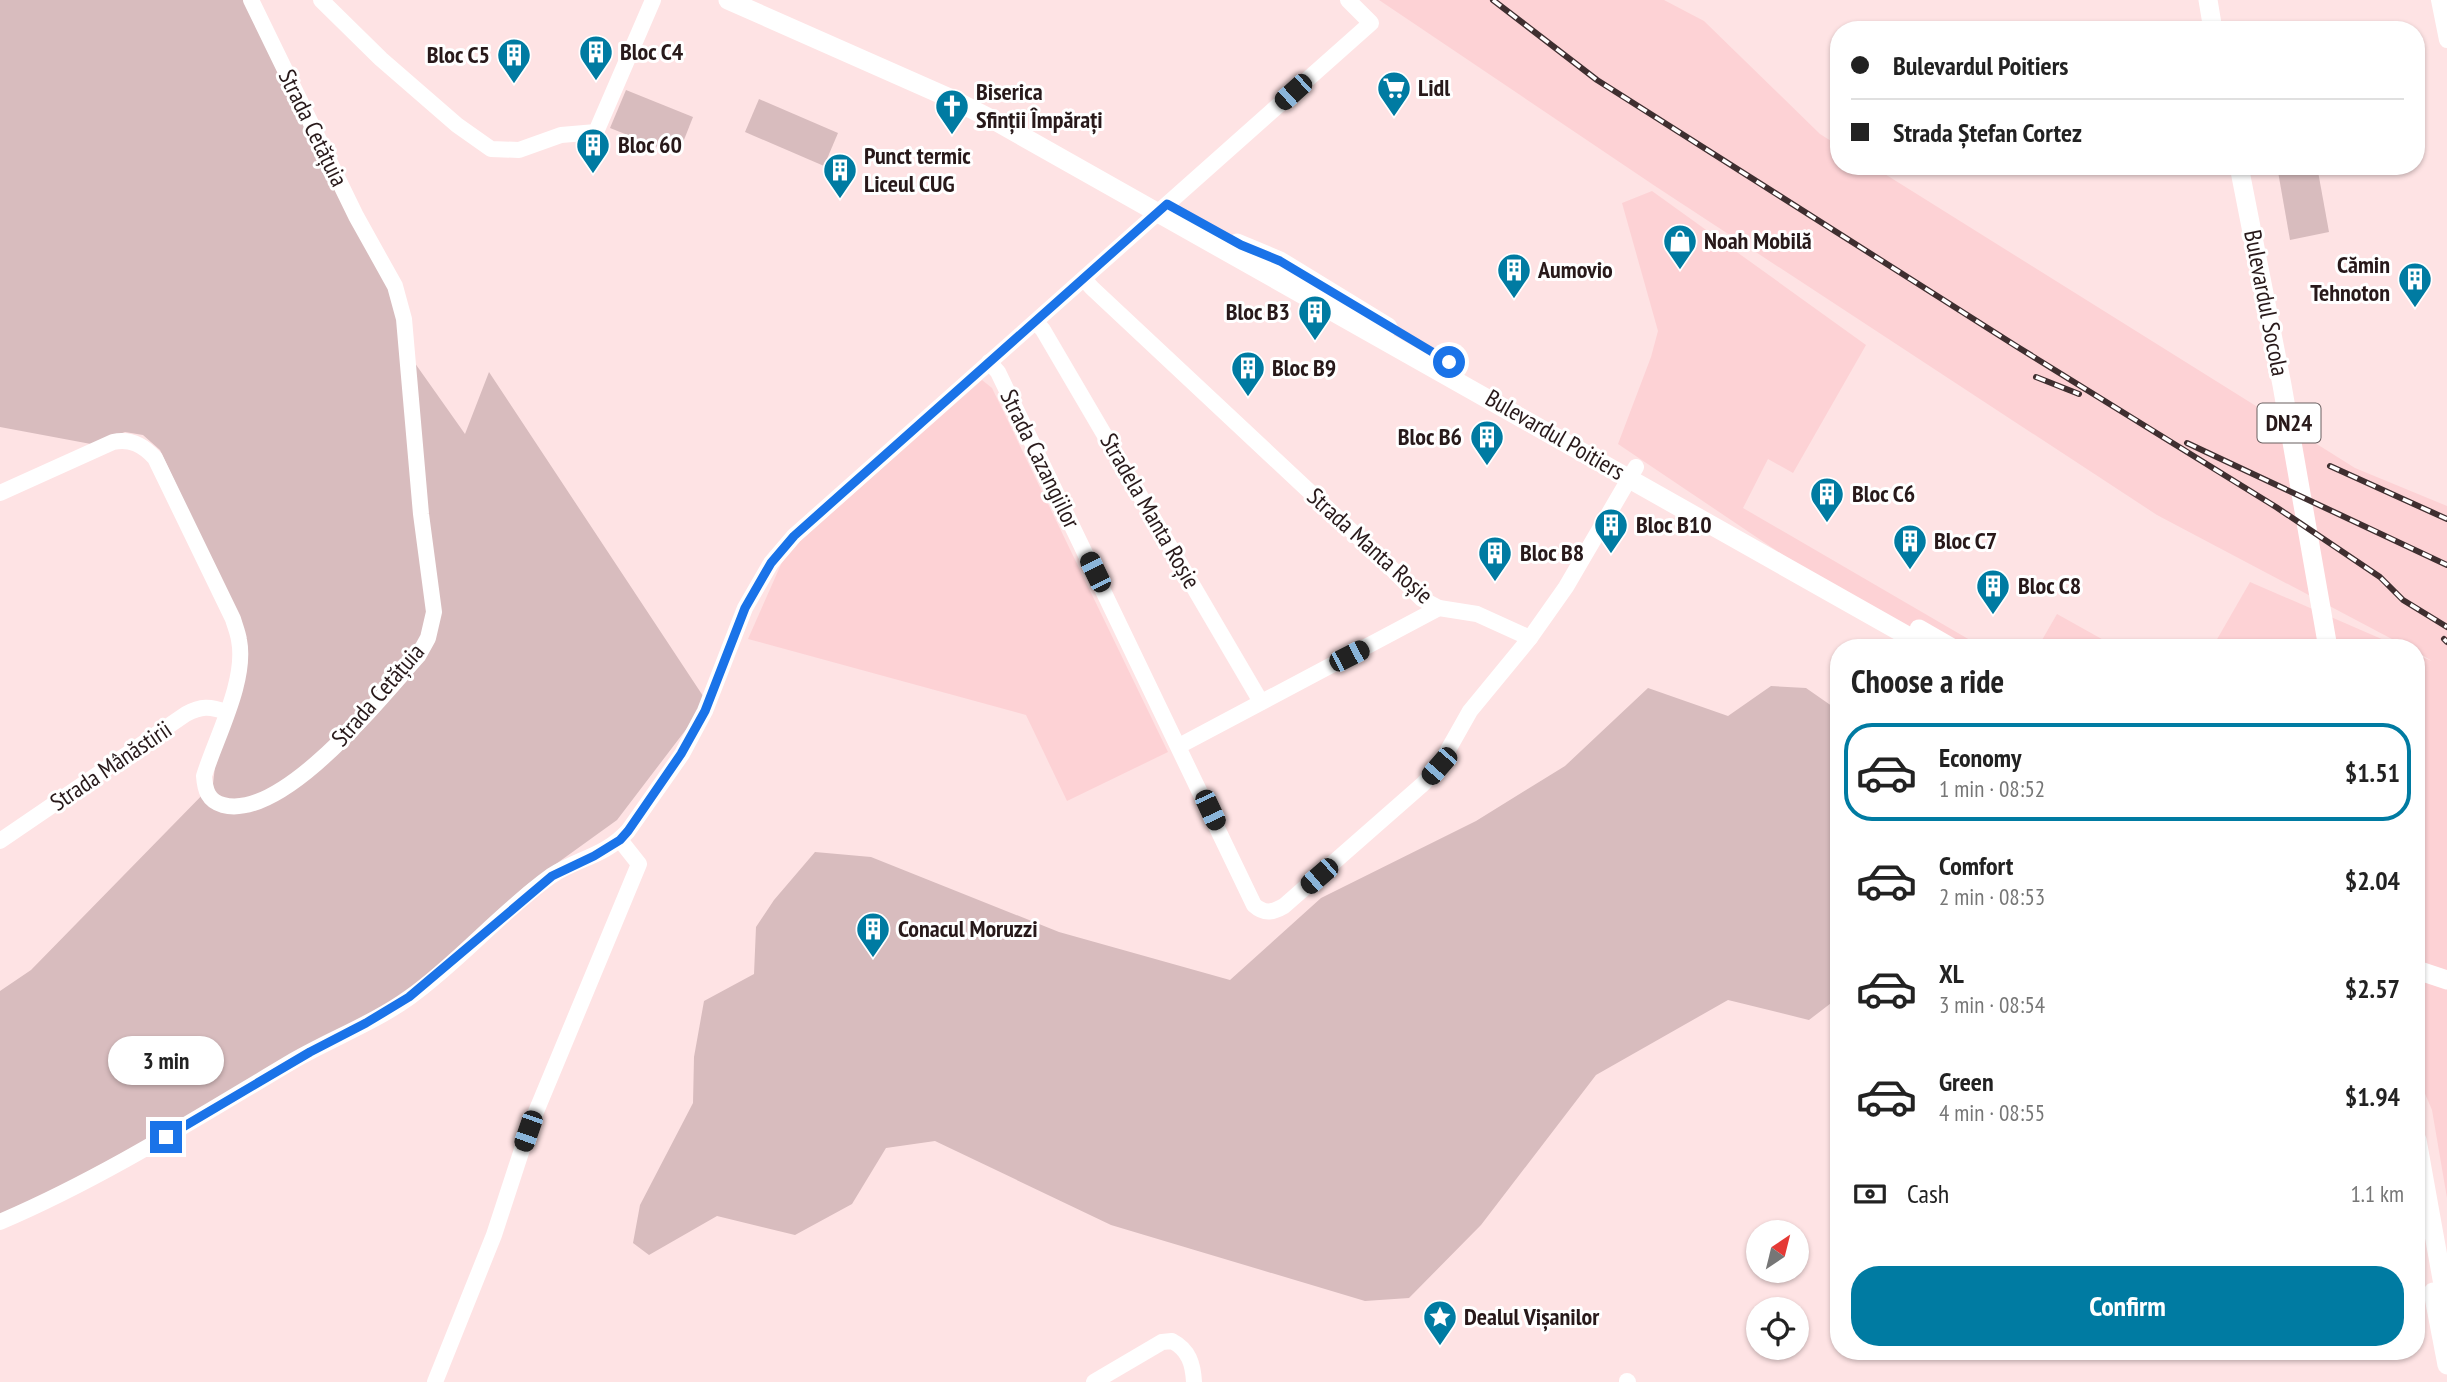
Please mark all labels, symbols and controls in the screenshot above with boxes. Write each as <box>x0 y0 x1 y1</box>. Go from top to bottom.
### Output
building icon: Bloc C4 <box>577 33 615 82</box>
building icon: Bloc C5 <box>495 36 533 85</box>
place label: Bloc C4 <box>620 36 684 67</box>
place label: Bloc C5 <box>427 39 490 70</box>
text: Bulevardul Poitiers <box>1893 49 2068 82</box>
street label: Strada Cetățuia <box>272 64 355 191</box>
supermarket icon: Lidl <box>1375 69 1413 118</box>
car <box>1271 70 1316 114</box>
place label: Lidl <box>1418 72 1450 103</box>
place label: Biserica Sfinții Împărați <box>976 76 1103 135</box>
church icon: Biserica Sfinții Împărați <box>933 87 971 136</box>
text: Strada Ștefan Cortez <box>1893 116 2082 149</box>
building icon: Bloc 60 <box>574 126 612 175</box>
place label: Bloc 60 <box>618 129 682 160</box>
place label: Punct termic Liceul CUG <box>864 140 971 199</box>
building icon: Punct termic Liceul CUG <box>821 151 859 200</box>
shop icon: Noah Mobilă <box>1661 222 1699 271</box>
place label: Noah Mobilă <box>1704 225 1812 256</box>
street label: Bulevardul Socola <box>2237 227 2296 379</box>
place label: Cămin Tehnoton <box>2310 249 2390 308</box>
building icon: Aumovio <box>1495 251 1533 300</box>
place label: Aumovio <box>1537 254 1613 285</box>
building icon: Cămin Tehnoton <box>2396 260 2434 309</box>
building icon: Bloc B3 <box>1296 293 1334 342</box>
place label: Bloc B3 <box>1226 296 1290 327</box>
route start <box>1433 346 1465 378</box>
building icon: Bloc B9 <box>1229 349 1267 398</box>
place label: Bloc B9 <box>1272 352 1336 383</box>
street label: Bulevardul Poitiers <box>1480 382 1631 487</box>
street label: Strada Cazangiilor <box>994 384 1088 534</box>
road number: DN24 <box>2258 404 2320 442</box>
building icon: Bloc B6 <box>1468 418 1506 467</box>
place label: Bloc B6 <box>1398 421 1462 452</box>
street label: Stradela Manta Roșie <box>1093 427 1207 594</box>
building icon: Bloc C6 <box>1808 475 1846 524</box>
place label: Bloc C6 <box>1852 478 1915 509</box>
street label: Strada Manta Roșie <box>1301 481 1440 610</box>
building icon: Bloc B10 <box>1592 506 1630 555</box>
place label: Bloc B10 <box>1636 509 1712 540</box>
building icon: Bloc C7 <box>1891 522 1929 571</box>
place label: Bloc C7 <box>1934 525 1997 556</box>
building icon: Bloc B8 <box>1476 534 1514 583</box>
place label: Bloc B8 <box>1520 537 1584 568</box>
car <box>1077 549 1114 595</box>
building icon: Bloc C8 <box>1974 567 2012 616</box>
place label: Bloc C8 <box>2018 570 2081 601</box>
street label: Strada Cetățuia <box>324 637 431 753</box>
car <box>1326 637 1373 675</box>
text: Choose a ride <box>1851 660 2004 702</box>
street label: Strada Mânăstirii <box>44 714 177 818</box>
icon: car <box>1855 741 1918 804</box>
text: Economy <box>1939 741 2021 774</box>
car <box>1418 743 1461 789</box>
text: $1.51 <box>2345 756 2400 789</box>
text: 1 min · 08:52 <box>1939 774 2045 803</box>
car <box>1192 787 1229 833</box>
icon: car <box>1855 849 1918 912</box>
text: Comfort <box>1939 849 2013 882</box>
car <box>1297 854 1342 898</box>
text: $2.04 <box>2345 864 2400 897</box>
text: 2 min · 08:53 <box>1939 882 2045 911</box>
building icon: Conacul Moruzzi <box>854 910 892 959</box>
place label: Conacul Moruzzi <box>898 913 1038 944</box>
icon: car <box>1855 957 1918 1020</box>
text: XL <box>1939 957 1964 990</box>
text: $2.57 <box>2345 972 2400 1005</box>
text: 3 min · 08:54 <box>1939 990 2045 1019</box>
callout: 3 min <box>108 1036 224 1084</box>
text: 3 min <box>143 1046 189 1075</box>
icon: car <box>1855 1065 1918 1128</box>
text: Green <box>1939 1065 1994 1098</box>
text: $1.94 <box>2345 1080 2400 1113</box>
text: 4 min · 08:55 <box>1939 1098 2045 1127</box>
car <box>512 1108 545 1154</box>
route end <box>150 1121 182 1153</box>
icon: cash <box>1851 1175 1889 1213</box>
text: Cash <box>1907 1177 1949 1210</box>
text: 1.1 km <box>2350 1179 2404 1208</box>
north arrow <box>1746 1220 1810 1283</box>
map controls <box>1746 1220 1809 1360</box>
button: Confirm <box>1851 1266 2404 1346</box>
button: locate <box>1746 1297 1809 1360</box>
place icon: Dealul Vișanilor <box>1421 1298 1459 1347</box>
place label: Dealul Vișanilor <box>1464 1301 1600 1332</box>

